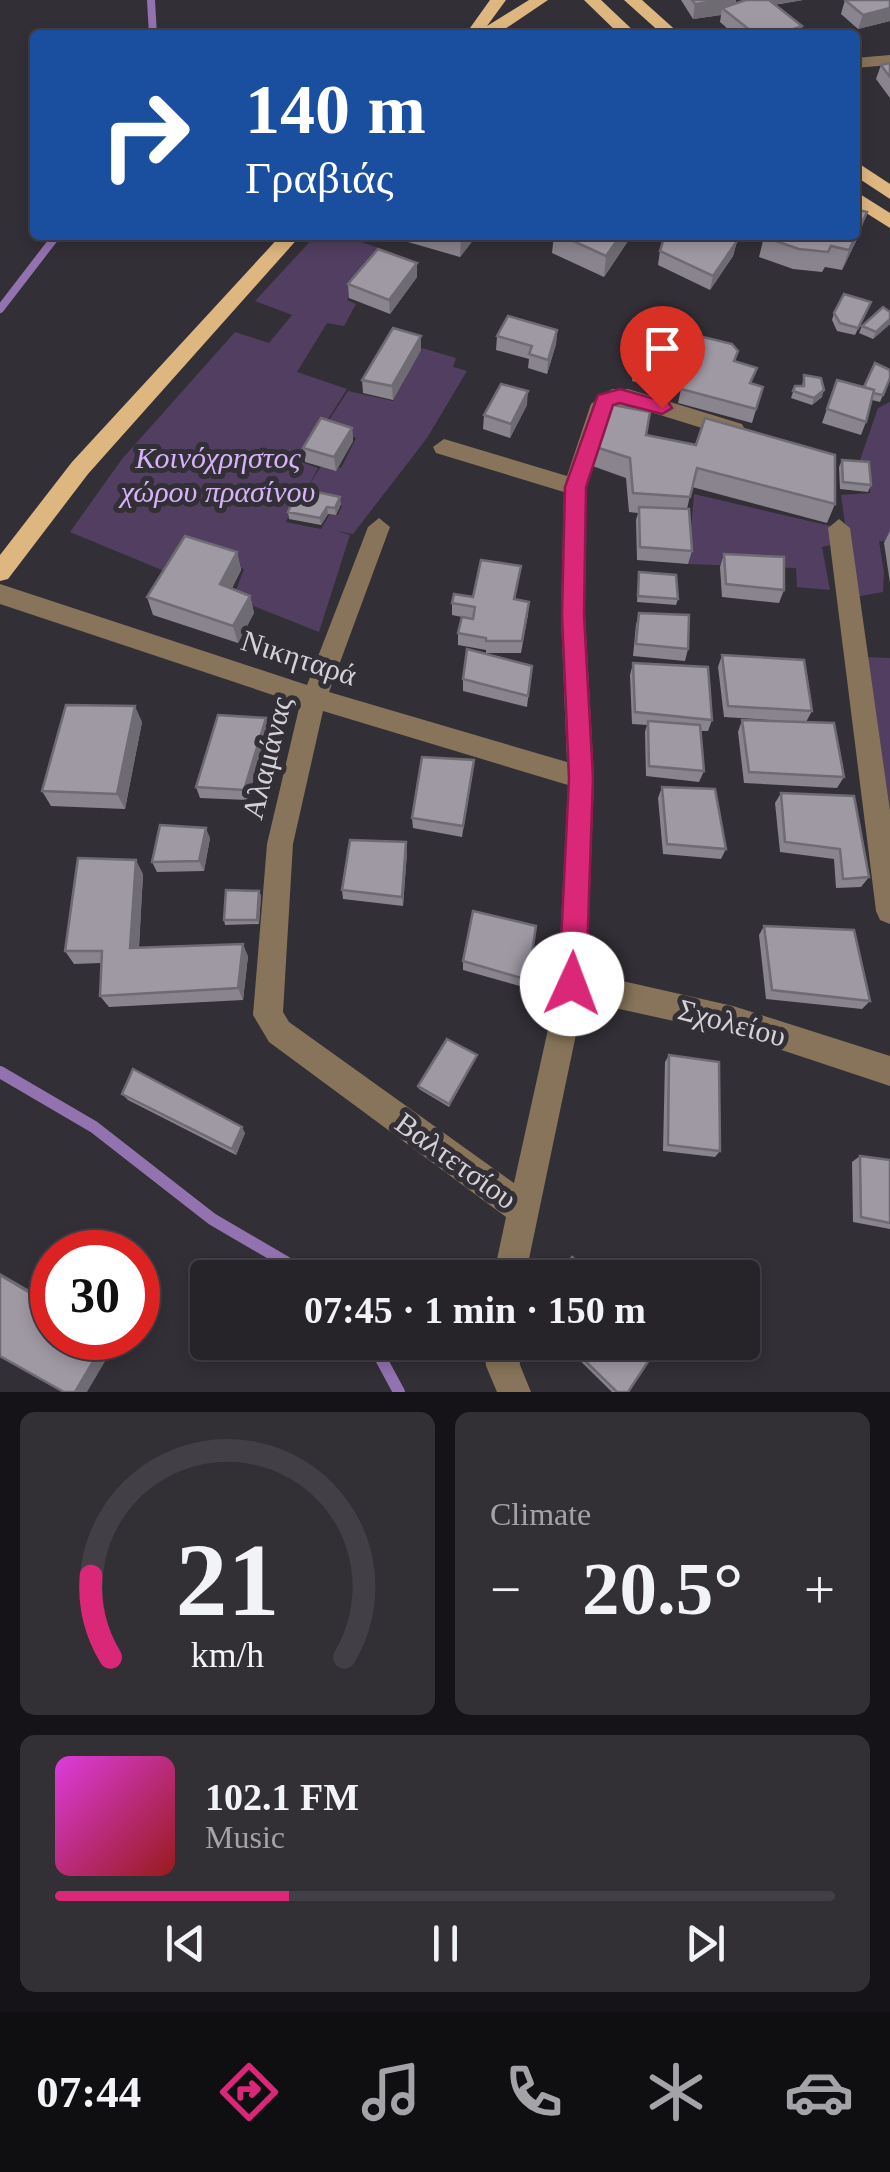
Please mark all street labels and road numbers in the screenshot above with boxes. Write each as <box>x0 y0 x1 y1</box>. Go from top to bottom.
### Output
street label: Νικηταρά <box>237 623 361 692</box>
street label: Αλαμάνας <box>235 693 298 822</box>
street label: Σχολείου <box>675 992 790 1053</box>
street label: Βαλτετσίου <box>390 1106 523 1215</box>

